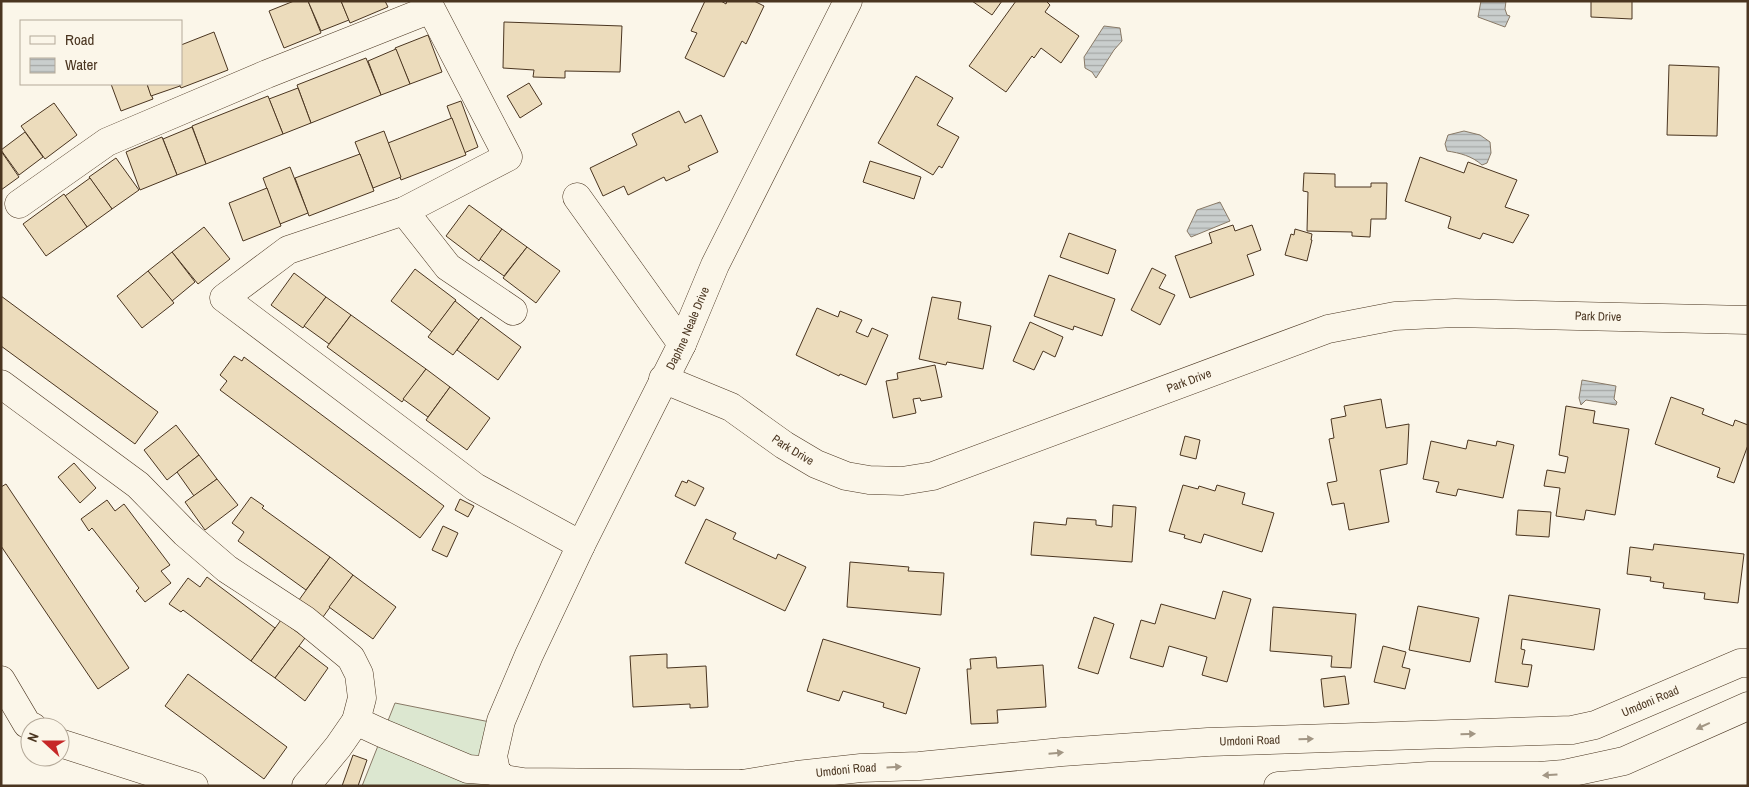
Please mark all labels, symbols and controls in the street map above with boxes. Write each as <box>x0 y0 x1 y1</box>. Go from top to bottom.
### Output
legend <box>20 20 182 85</box>
text: Road <box>65 29 94 50</box>
text: Water <box>65 54 97 75</box>
street label: Daphne Neale Drive <box>662 284 713 373</box>
street label: Park Drive <box>1575 308 1622 325</box>
street label: Park Drive <box>1164 365 1213 396</box>
street label: Park Drive <box>769 431 817 469</box>
street label: Umdoni Road <box>1619 682 1681 721</box>
north arrow <box>20 717 70 767</box>
one-way arrow <box>1696 723 1710 731</box>
text: N <box>23 730 43 744</box>
one-way arrow <box>1460 730 1476 738</box>
street label: Umdoni Road <box>1219 732 1280 750</box>
one-way arrow <box>1298 735 1314 743</box>
one-way arrow <box>1048 749 1064 757</box>
street label: Umdoni Road <box>815 759 877 781</box>
one-way arrow <box>887 762 903 770</box>
one-way arrow <box>1541 771 1557 779</box>

